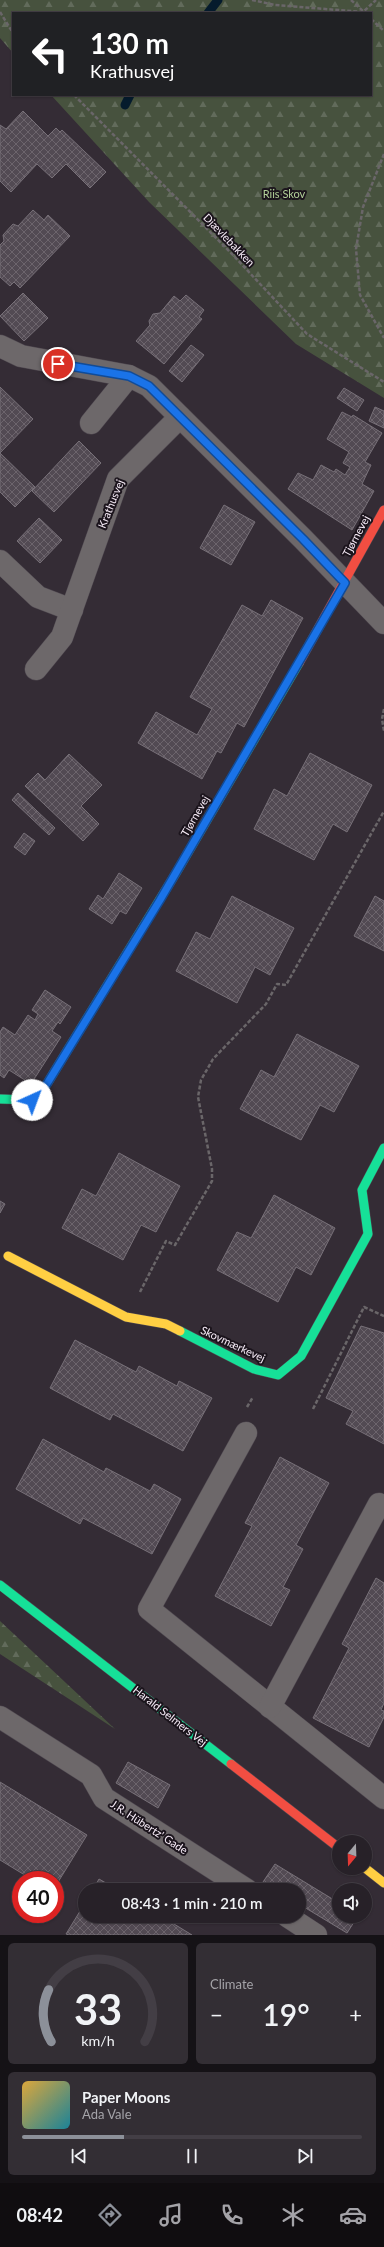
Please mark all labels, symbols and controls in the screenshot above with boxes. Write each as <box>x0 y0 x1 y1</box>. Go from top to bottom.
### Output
text: 130 m <box>90 26 169 60</box>
icon: left <box>24 28 76 80</box>
text: Krathusvej <box>90 60 174 82</box>
park label: Riis Skov <box>263 187 306 200</box>
street label: Djævlebakken <box>201 211 258 269</box>
pin <box>41 347 75 381</box>
icon: arrive <box>47 353 69 375</box>
street label: Krathusvej <box>95 477 126 530</box>
street label: Tjørnevej <box>339 512 372 559</box>
street label: Tjørnevej <box>178 793 212 839</box>
position arrow <box>11 1079 53 1121</box>
street label: Skovmærkevej <box>199 1323 268 1364</box>
street label: Harald Selmers Vej <box>131 1683 210 1749</box>
street label: J.R. Hübertz' Gade <box>108 1797 190 1856</box>
north arrow <box>332 1835 372 1875</box>
map controls <box>332 1835 372 1923</box>
speed limit sign: 40 <box>12 1871 64 1923</box>
button: sound <box>332 1883 372 1923</box>
text: 08:43 · 1 min · 210 m <box>122 1894 262 1912</box>
text: Climate <box>210 1976 253 1992</box>
text: 33 <box>74 1983 122 2033</box>
text: 19° <box>262 1996 310 2032</box>
text: − <box>210 2001 223 2028</box>
text: + <box>349 2001 362 2028</box>
text: km/h <box>81 2031 115 2048</box>
text: Paper Moons <box>82 2088 170 2106</box>
text: Ada Vale <box>82 2106 132 2122</box>
icon: previous <box>68 2145 90 2167</box>
icon: pause <box>181 2145 203 2167</box>
icon: next <box>294 2145 316 2167</box>
icon: directions <box>96 2201 124 2229</box>
icon: music <box>157 2201 185 2229</box>
icon: phone <box>218 2201 246 2229</box>
icon: climate <box>279 2201 307 2229</box>
icon: car <box>339 2201 367 2229</box>
text: 08:42 <box>16 2204 63 2226</box>

